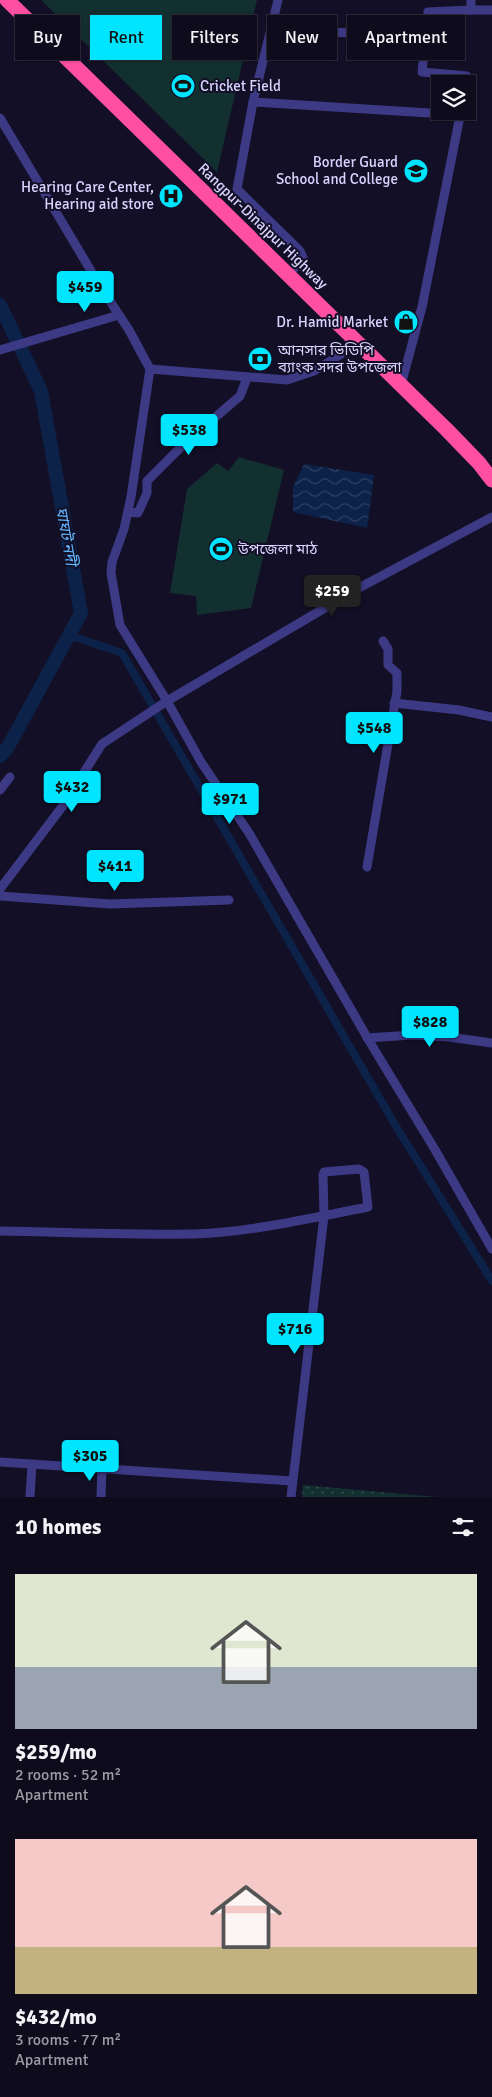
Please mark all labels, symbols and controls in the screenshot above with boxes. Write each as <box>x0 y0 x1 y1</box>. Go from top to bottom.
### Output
chip: Buy <box>15 15 80 60</box>
chip: Rent <box>90 15 162 60</box>
chip: Filters <box>172 15 257 60</box>
chip: New <box>267 15 337 60</box>
chip: Apartment <box>347 15 465 60</box>
sports icon: Cricket Field <box>170 73 196 99</box>
map controls <box>431 75 476 120</box>
button: layers <box>431 75 476 120</box>
place label: Cricket Field <box>200 77 281 95</box>
place label: Border Guard School and College <box>276 153 398 188</box>
school or university icon: Border Guard School and College <box>403 158 429 184</box>
street label: Rangpur-Dinajpur Highway <box>194 159 332 293</box>
place label: Hearing Care Center, Hearing aid store <box>21 178 154 213</box>
hospital icon: Hearing Care Center, Hearing aid store <box>158 183 184 209</box>
pin: $459 <box>55 270 115 313</box>
text: $459 <box>68 277 102 297</box>
shop icon: Dr. Hamid Market <box>393 309 419 335</box>
place label: Dr. Hamid Market <box>276 313 388 331</box>
place label: আনসার ভিডিপি ব্যাংক সদর উপজেলা <box>277 341 403 376</box>
bank icon: আনসার ভিডিপি ব্যাংক সদর উপজেলা <box>247 346 273 372</box>
pin: $538 <box>159 414 219 456</box>
text: $538 <box>172 420 206 440</box>
water label: ঘাঘট নদী <box>51 505 81 570</box>
sports icon: উপজেলা মাঠ <box>208 536 234 562</box>
place label: উপজেলা মাঠ <box>237 540 318 558</box>
pin: $259 <box>302 574 362 617</box>
text: $259 <box>315 581 349 601</box>
pin: $548 <box>344 712 404 754</box>
text: $548 <box>357 718 391 738</box>
pin: $432 <box>42 770 102 813</box>
text: $432 <box>55 777 89 797</box>
pin: $971 <box>200 782 260 825</box>
text: $971 <box>213 789 247 809</box>
pin: $411 <box>85 850 145 892</box>
text: $411 <box>98 856 132 876</box>
pin: $828 <box>400 1006 460 1048</box>
text: $828 <box>413 1012 447 1032</box>
pin: $716 <box>265 1312 325 1355</box>
text: $716 <box>278 1319 312 1339</box>
pin: $305 <box>60 1440 120 1482</box>
text: $305 <box>73 1446 107 1466</box>
icon: filters <box>449 1513 477 1541</box>
text: 10 homes <box>15 1514 101 1540</box>
icon: home <box>201 1607 291 1697</box>
text: $259/mo <box>15 1739 97 1765</box>
text: 2 rooms · 52 m² <box>15 1765 121 1785</box>
text: Apartment <box>15 1785 88 1805</box>
icon: home <box>201 1872 291 1962</box>
text: $432/mo <box>15 2004 97 2030</box>
text: 3 rooms · 77 m² <box>15 2030 121 2050</box>
text: Apartment <box>15 2050 88 2070</box>

